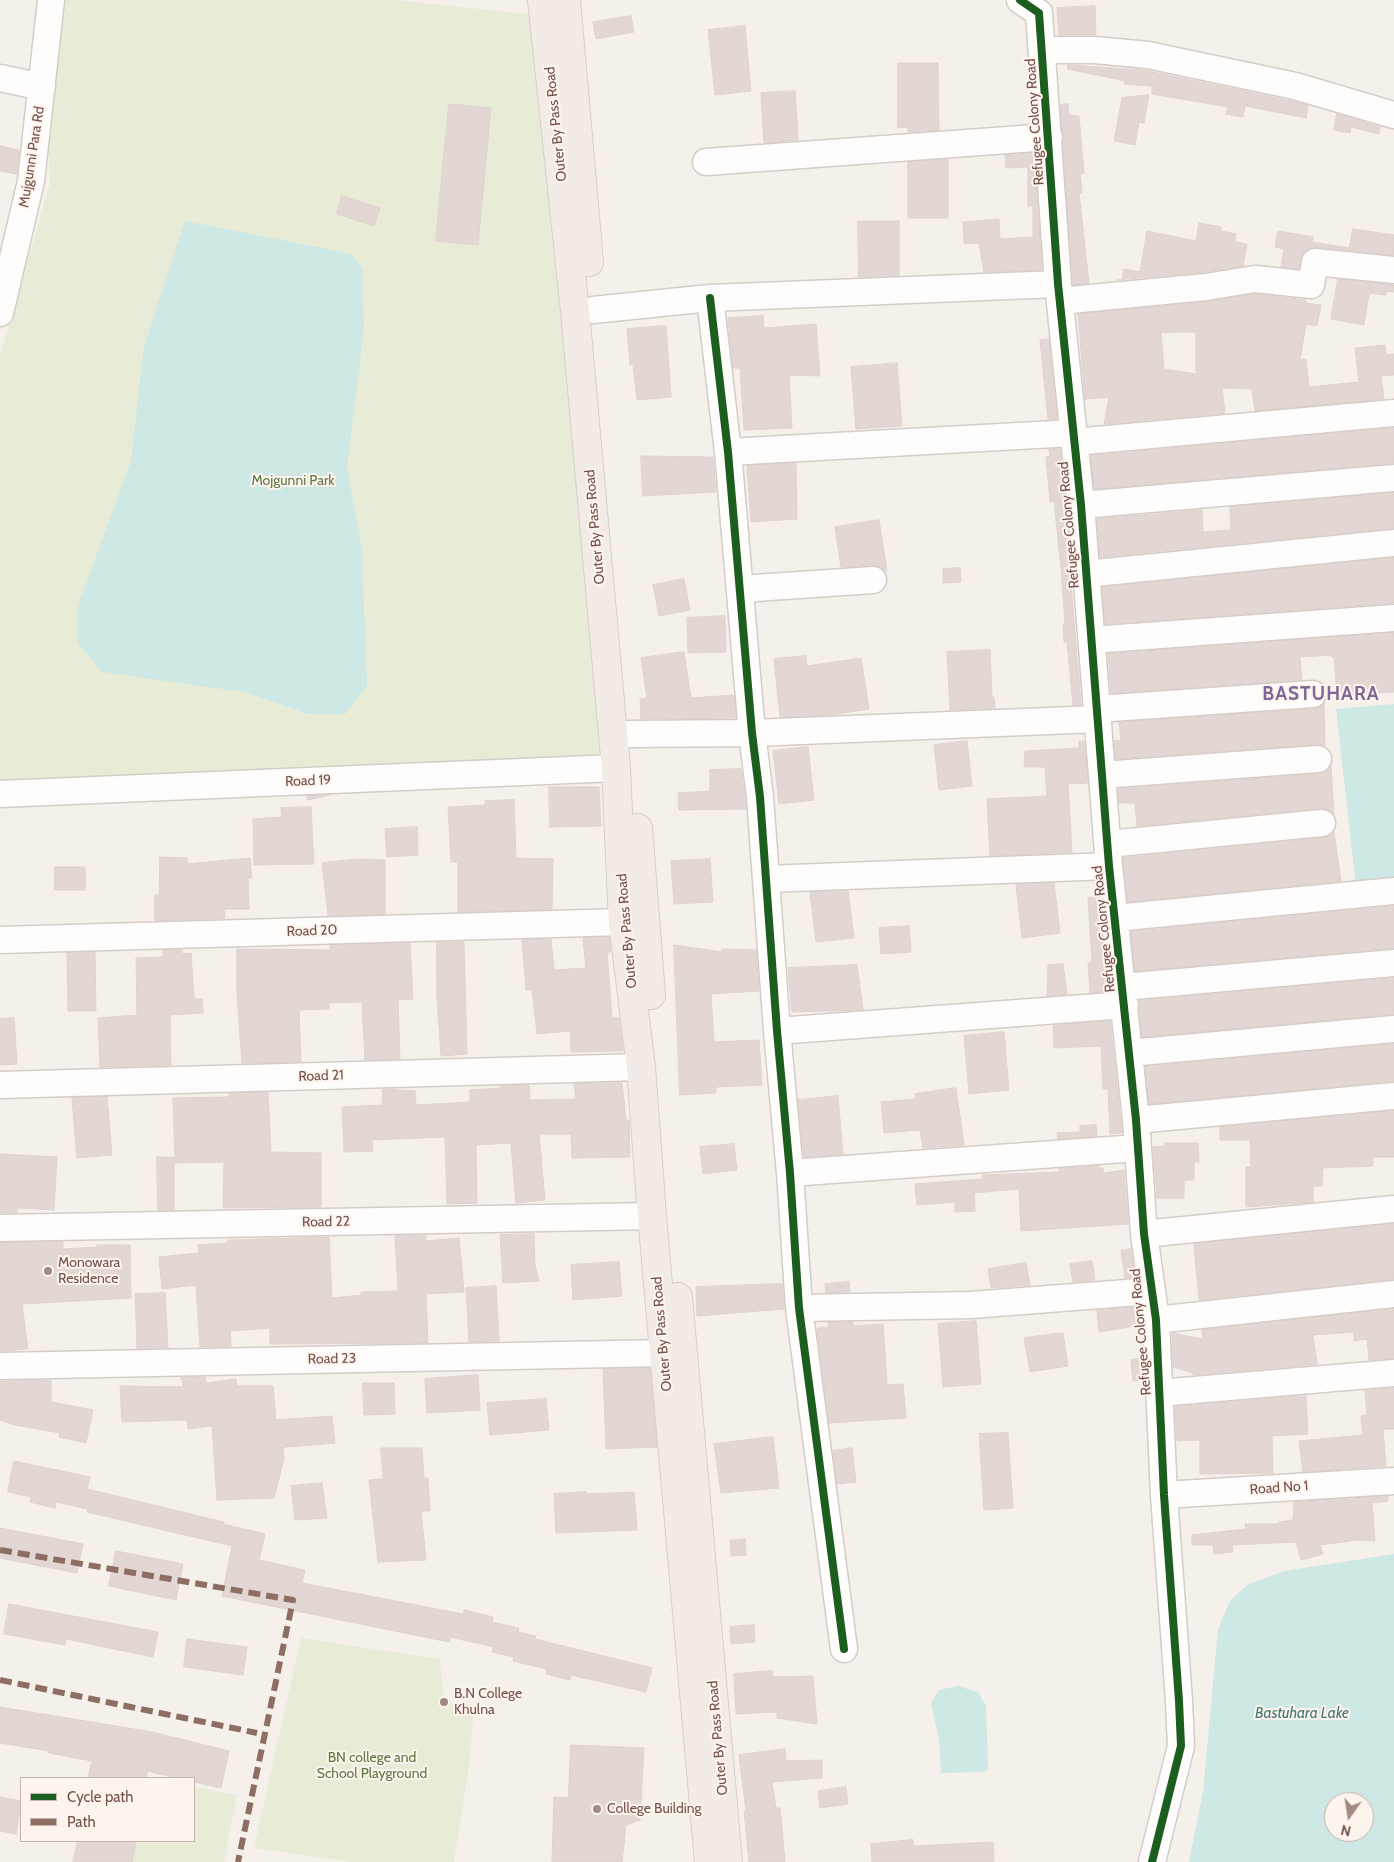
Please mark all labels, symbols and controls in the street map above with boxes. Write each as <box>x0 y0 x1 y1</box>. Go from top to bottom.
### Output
street label: Refugee Colony Road <box>1022 58 1048 186</box>
street label: Outer By Pass Road <box>542 66 570 182</box>
street label: Mujgunni Para Rd <box>16 105 48 209</box>
street label: Refugee Colony Road <box>1055 461 1083 589</box>
street label: Outer By Pass Road <box>582 469 608 585</box>
park label: Mojgunni Park <box>251 473 335 489</box>
district label: BASTUHARA <box>1261 683 1381 705</box>
street label: Road 19 <box>285 772 331 790</box>
street label: Refugee Colony Road <box>1089 865 1119 993</box>
street label: Outer By Pass Road <box>614 873 640 989</box>
street label: Road 20 <box>286 922 338 940</box>
street label: Road 21 <box>298 1067 344 1085</box>
street label: Road 22 <box>302 1213 350 1231</box>
place label: Monowara Residence <box>58 1255 120 1288</box>
marker: Monowara Residence <box>42 1265 54 1277</box>
street label: Refugee Colony Road <box>1127 1268 1155 1396</box>
street label: Outer By Pass Road <box>649 1276 675 1392</box>
street label: Road 23 <box>308 1350 356 1368</box>
street label: Road No 1 <box>1249 1478 1309 1498</box>
street label: Outer By Pass Road <box>705 1680 731 1796</box>
place label: B.N College Khulna <box>454 1686 522 1718</box>
marker: B.N College Khulna <box>438 1696 450 1708</box>
water label: Bastuhara Lake <box>1255 1705 1349 1723</box>
park label: BN college and School Playground <box>317 1750 427 1782</box>
legend <box>20 1777 195 1842</box>
text: Cycle path <box>67 1788 133 1806</box>
north arrow <box>1324 1792 1374 1842</box>
place label: College Building <box>607 1801 701 1817</box>
marker: College Building <box>591 1803 603 1815</box>
text: Path <box>67 1813 96 1831</box>
text: N <box>1339 1821 1353 1841</box>

